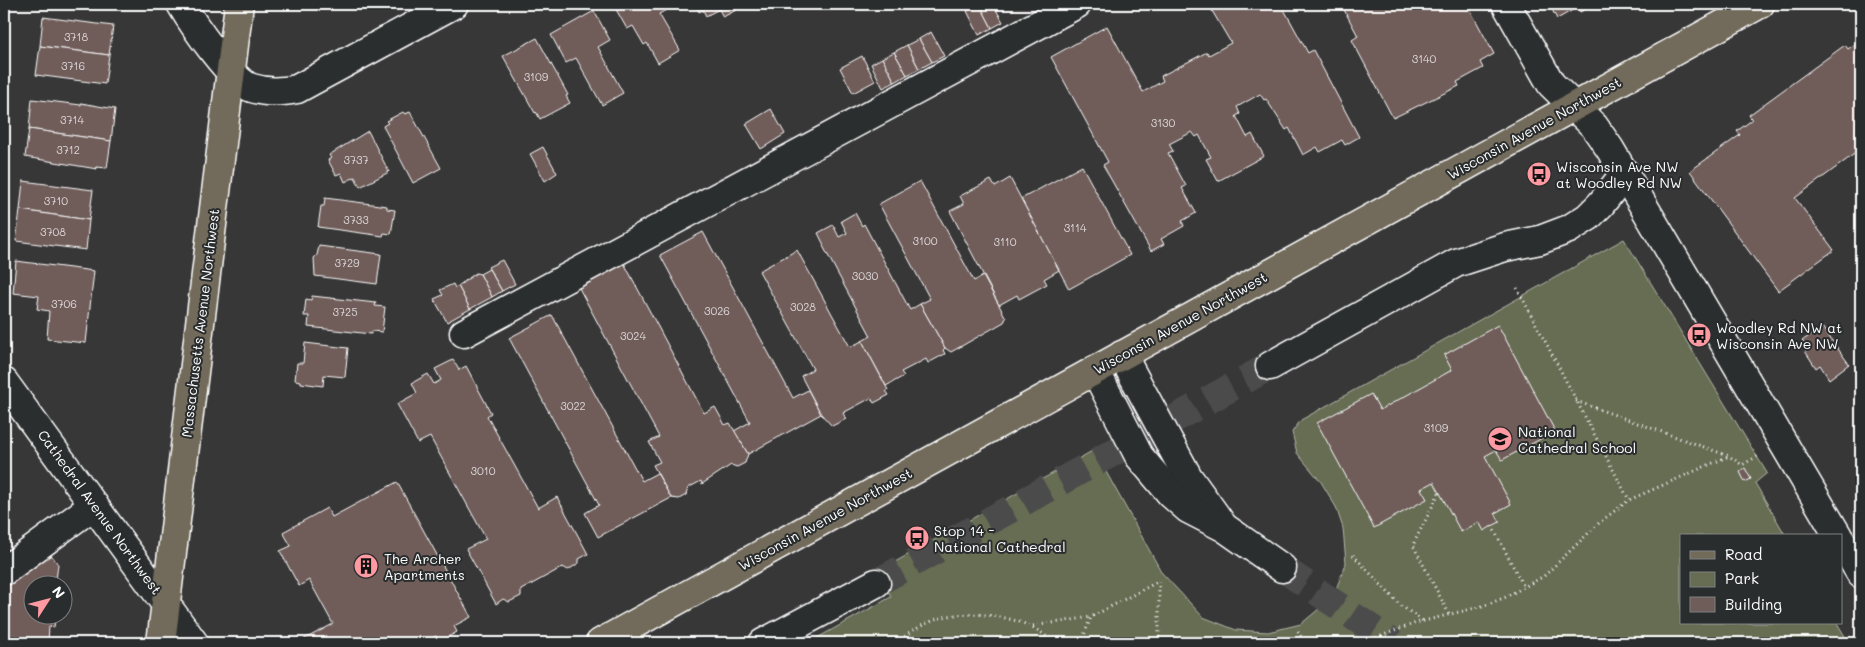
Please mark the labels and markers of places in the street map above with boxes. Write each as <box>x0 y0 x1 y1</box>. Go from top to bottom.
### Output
place label: Wisconsin Ave NW at Woodley Rd NW <box>1556 157 1682 192</box>
bus stop icon: Wisconsin Ave NW at Woodley Rd NW <box>1526 161 1552 187</box>
place label: Woodley Rd NW at Wisconsin Ave NW <box>1716 318 1842 353</box>
bus stop icon: Woodley Rd NW at Wisconsin Ave NW <box>1686 322 1712 348</box>
place label: National Cathedral School <box>1518 422 1636 457</box>
school or university icon: National Cathedral School <box>1487 426 1513 452</box>
place label: Stop 14 - National Cathedral <box>934 521 1066 556</box>
bus stop icon: Stop 14 - National Cathedral <box>904 525 930 551</box>
place label: The Archer Apartments <box>384 549 465 584</box>
building icon: The Archer Apartments <box>353 553 379 579</box>

